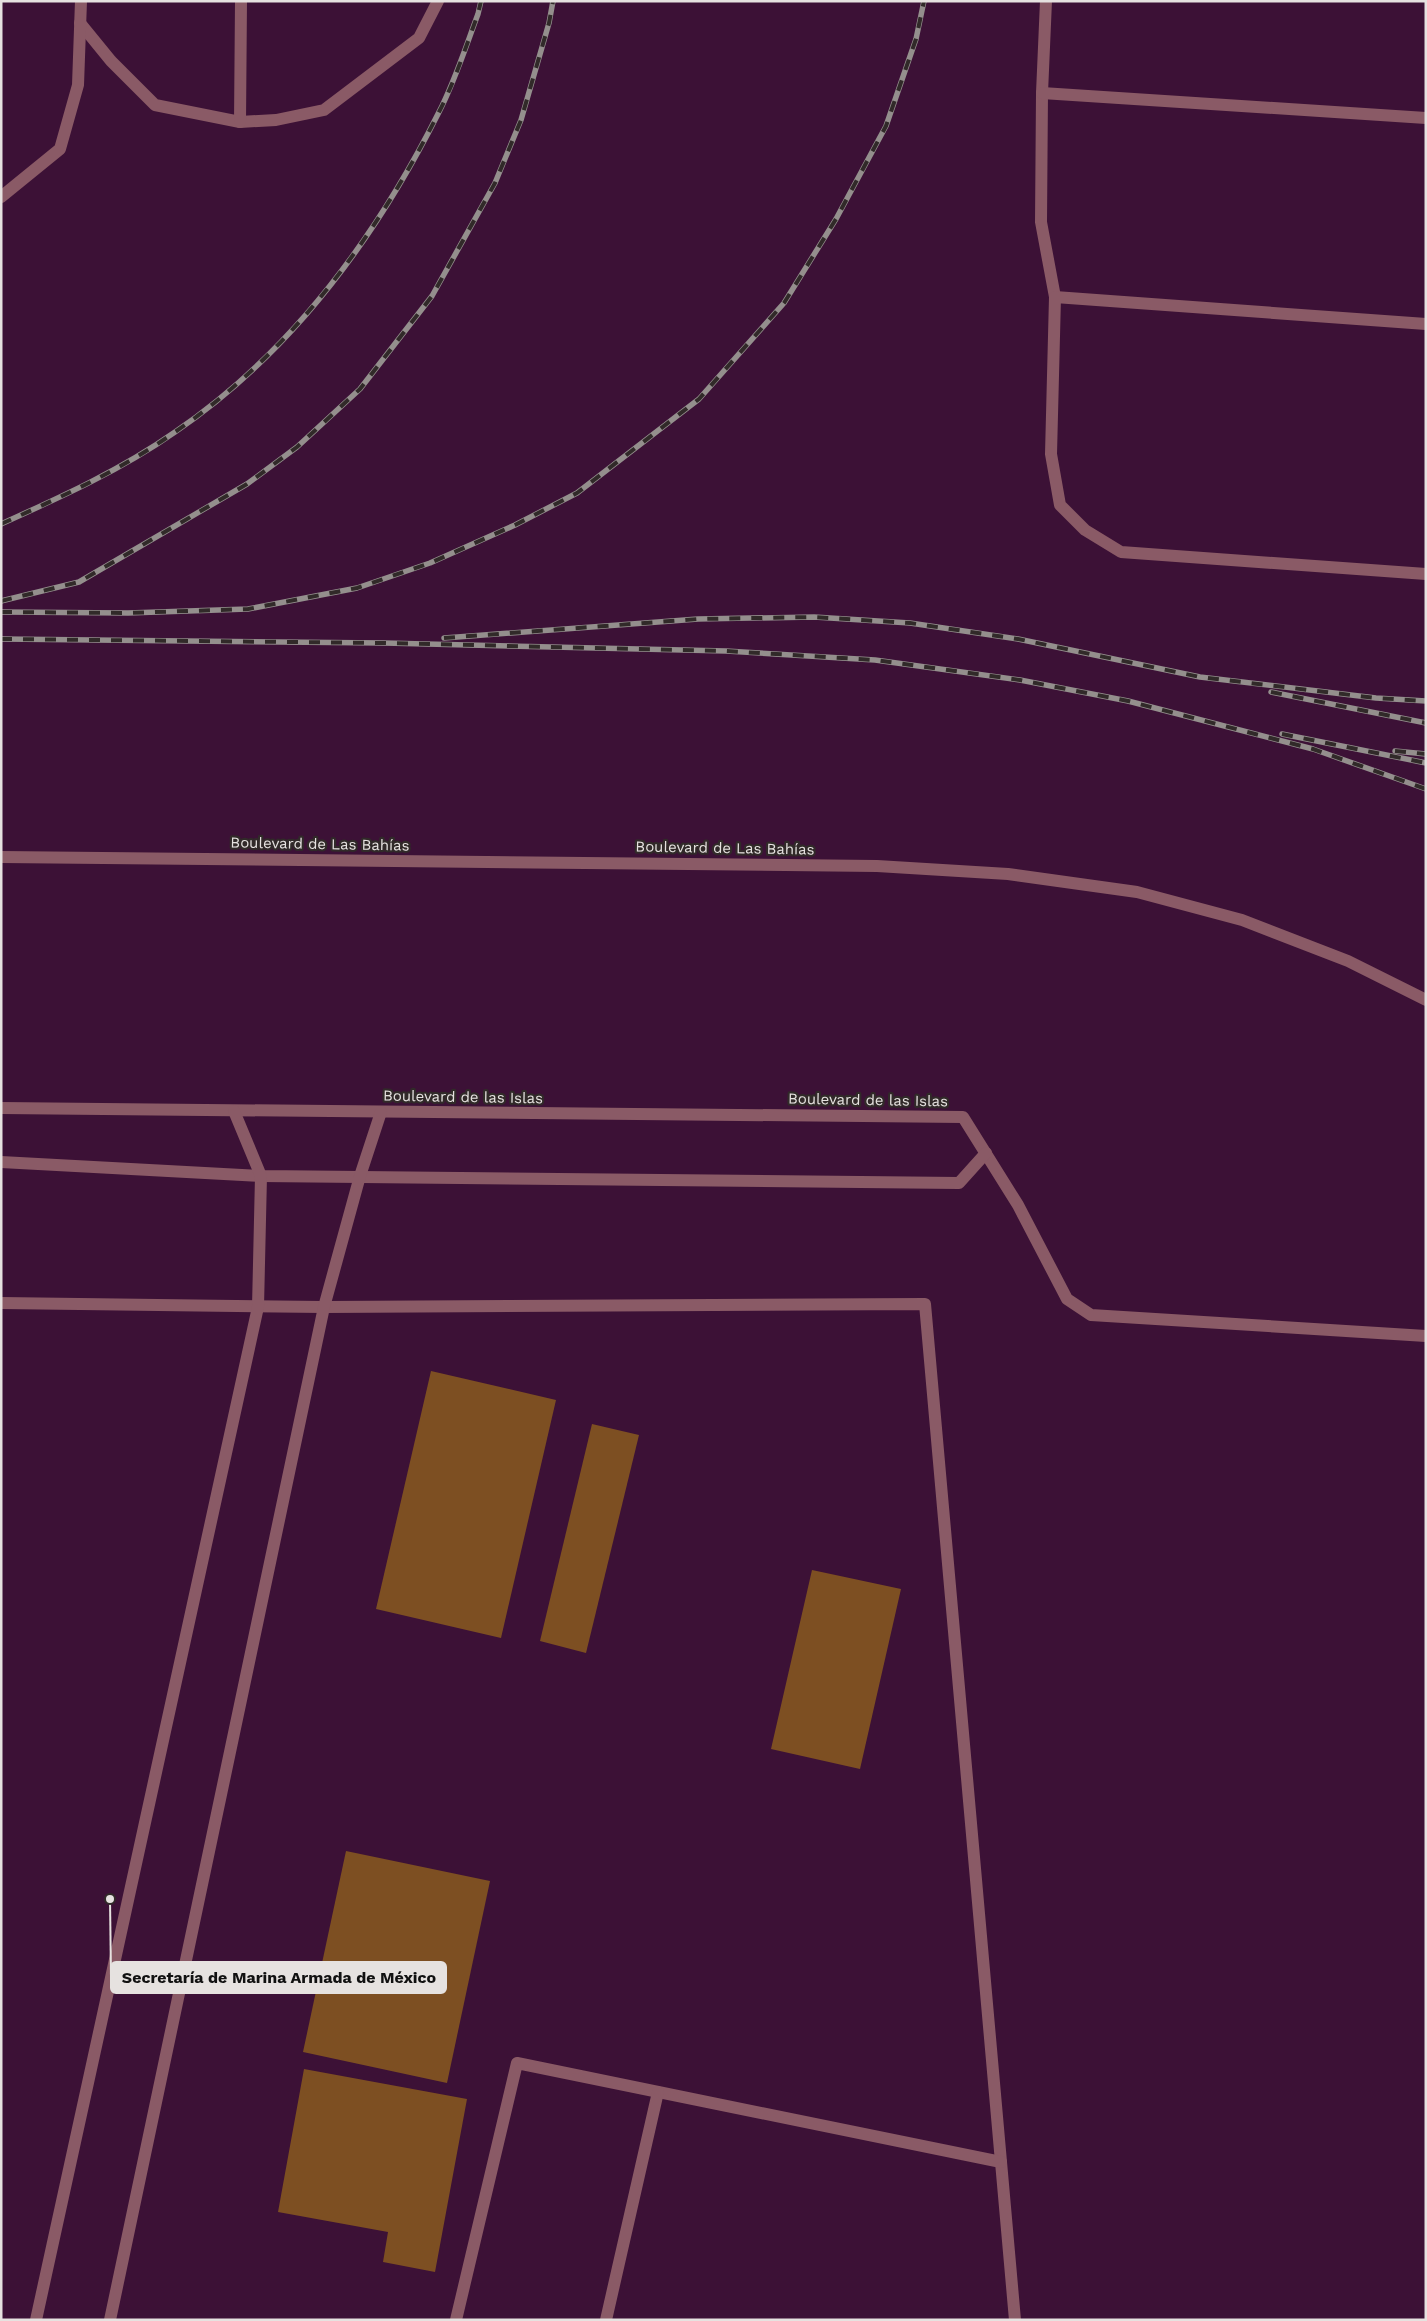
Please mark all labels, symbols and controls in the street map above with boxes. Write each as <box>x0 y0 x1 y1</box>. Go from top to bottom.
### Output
street label: Boulevard de Las Bahías <box>230 833 410 855</box>
street label: Boulevard de Las Bahías <box>635 837 815 859</box>
street label: Boulevard de las Islas <box>383 1087 543 1107</box>
street label: Boulevard de las Islas <box>788 1090 948 1110</box>
callout: Secretaría de Marina Armada de México <box>111 1962 446 1993</box>
text: Secretaría de Marina Armada de México <box>122 1968 437 1987</box>

